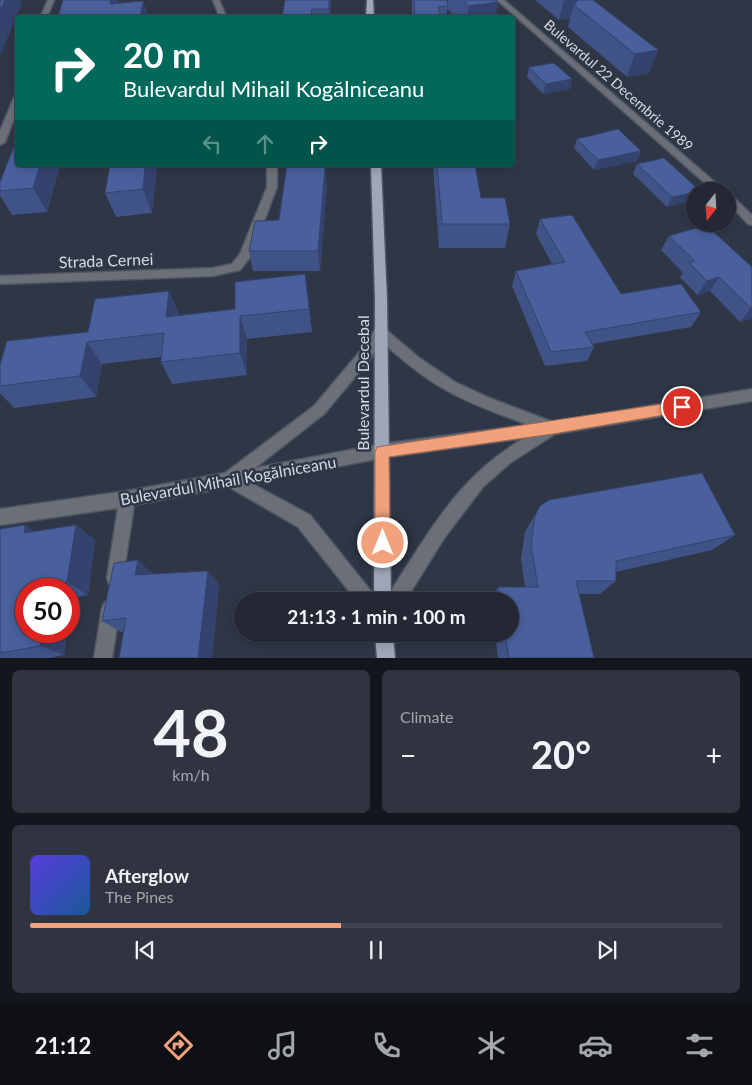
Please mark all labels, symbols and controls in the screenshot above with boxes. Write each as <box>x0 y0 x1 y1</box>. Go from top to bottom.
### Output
street label: Bulevardul 22 Decembrie 1989 <box>541 16 697 154</box>
text: 20 m <box>123 33 201 75</box>
icon: right <box>40 35 105 100</box>
text: Bulevardul Mihail Kogălniceanu <box>123 75 424 102</box>
icon: left <box>198 130 226 158</box>
icon: ahead <box>251 130 279 158</box>
icon: right <box>304 130 332 158</box>
north arrow <box>686 182 736 232</box>
map controls <box>686 182 736 232</box>
street label: Strada Cernei <box>58 249 154 271</box>
street label: Bulevardul Decebal <box>353 315 372 451</box>
pin <box>661 386 703 428</box>
icon: arrive <box>668 393 696 421</box>
street label: Bulevardul Mihail Kogălniceanu <box>118 452 338 508</box>
position arrow <box>356 516 408 568</box>
speed limit sign: 50 <box>15 578 80 643</box>
text: 21:13 · 1 min · 100 m <box>287 605 466 628</box>
text: 48 <box>153 693 229 771</box>
text: Climate <box>400 707 453 726</box>
text: 20° <box>531 731 591 777</box>
text: − <box>400 738 416 772</box>
text: + <box>706 738 722 772</box>
text: km/h <box>172 765 210 784</box>
text: Afterglow <box>105 864 189 887</box>
text: The Pines <box>105 887 174 906</box>
icon: previous <box>131 936 159 964</box>
icon: pause <box>362 936 390 964</box>
icon: next <box>593 936 621 964</box>
icon: directions <box>161 1028 196 1063</box>
icon: music <box>265 1028 300 1063</box>
icon: phone <box>369 1028 404 1063</box>
icon: climate <box>474 1028 509 1063</box>
icon: car <box>578 1028 613 1063</box>
icon: filters <box>682 1028 717 1063</box>
text: 21:12 <box>35 1032 91 1059</box>

